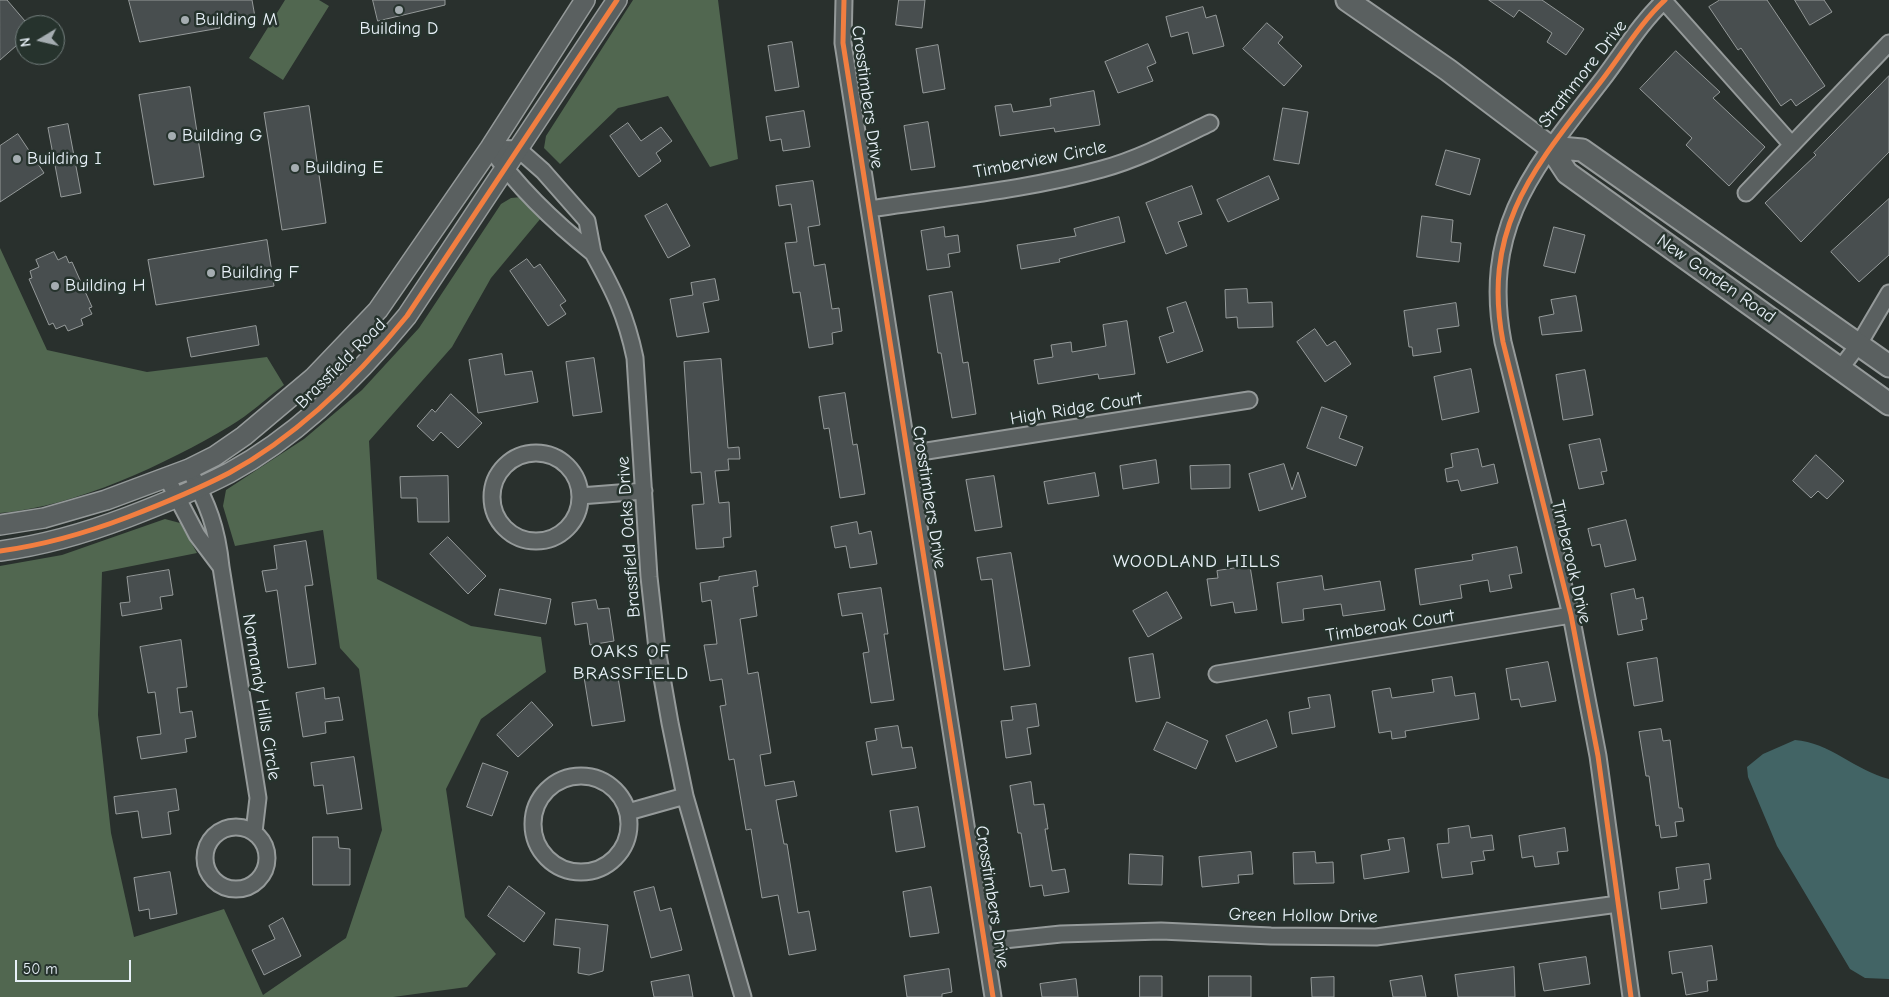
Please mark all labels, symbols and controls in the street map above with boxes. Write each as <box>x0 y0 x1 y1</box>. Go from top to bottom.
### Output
marker: Building D <box>393 4 405 16</box>
place label: Building M <box>195 9 278 31</box>
marker: Building M <box>179 14 191 26</box>
north arrow <box>15 15 65 65</box>
street label: Strathmore Drive <box>1534 16 1632 132</box>
place label: Building D <box>360 18 438 40</box>
street label: Crosstimbers Drive <box>846 24 888 170</box>
text: N <box>17 36 35 48</box>
place label: Building G <box>182 125 262 147</box>
marker: Building G <box>166 130 178 142</box>
street label: Timberview Circle <box>972 137 1108 183</box>
place label: Building I <box>27 148 102 170</box>
marker: Building I <box>11 153 23 165</box>
place label: Building E <box>305 157 383 179</box>
marker: Building E <box>289 162 301 174</box>
street label: New Garden Road <box>1653 230 1779 328</box>
place label: Building F <box>221 262 299 284</box>
marker: Building F <box>205 267 217 279</box>
place label: Building H <box>65 275 146 297</box>
marker: Building H <box>49 280 61 292</box>
street label: Brassfield Road <box>291 314 391 414</box>
street label: High Ridge Court <box>1008 388 1144 430</box>
street label: Crosstimbers Drive <box>907 424 951 570</box>
street label: Brassfield Oaks Drive <box>613 456 645 618</box>
street label: Timberoak Drive <box>1546 498 1596 626</box>
district label: WOODLAND HILLS <box>1111 551 1283 573</box>
street label: Timberoak Court <box>1324 605 1456 647</box>
street label: Normandy Hills Circle <box>237 612 285 782</box>
district label: OAKS OF BRASSFIELD <box>572 641 690 685</box>
street label: Crosstimbers Drive <box>970 824 1014 970</box>
street label: Green Hollow Drive <box>1228 904 1378 928</box>
scale bar <box>18 950 134 982</box>
text: 50 m <box>23 960 58 978</box>

